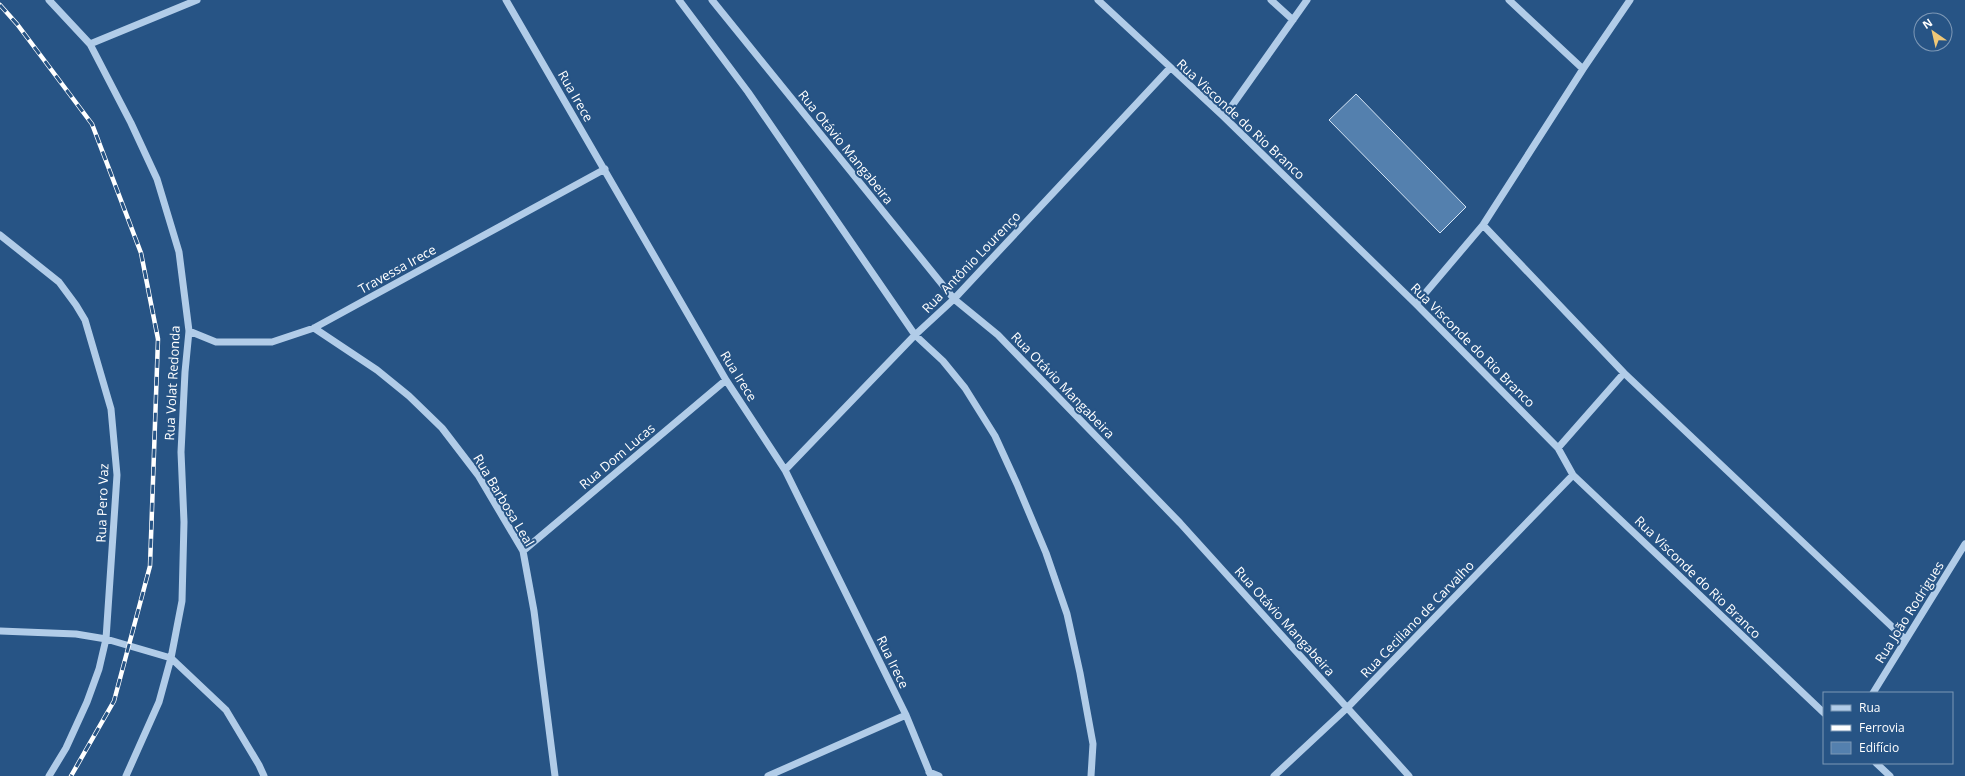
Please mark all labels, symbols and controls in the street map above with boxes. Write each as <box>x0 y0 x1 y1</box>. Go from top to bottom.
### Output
north arrow <box>1913 12 1953 52</box>
text: N <box>1919 15 1935 32</box>
street label: Rua Visconde do Rio Branco <box>1173 55 1309 183</box>
street label: Rua Irece <box>554 67 598 125</box>
street label: Rua Otávio Mangabeira <box>794 86 898 208</box>
street label: Rua Antônio Lourenço <box>918 207 1024 317</box>
street label: Travessa Irece <box>355 240 439 298</box>
street label: Rua Visconde do Rio Branco <box>1407 279 1539 411</box>
street label: Rua Volat Redonda <box>160 325 184 441</box>
street label: Rua Otávio Mangabeira <box>1007 328 1119 442</box>
street label: Rua Irece <box>716 347 762 405</box>
street label: Rua Dom Lucas <box>575 419 659 493</box>
street label: Rua Barbosa Leal <box>469 450 539 550</box>
street label: Rua Pero Vaz <box>92 463 112 543</box>
street label: Rua Visconde do Rio Branco <box>1631 512 1765 642</box>
street label: Rua Ceciliano de Carvalho <box>1356 556 1478 682</box>
street label: Rua João Rodrigues <box>1870 558 1948 666</box>
street label: Rua Otávio Mangabeira <box>1231 562 1339 680</box>
street label: Rua Irece <box>873 633 913 691</box>
legend <box>1823 692 1953 764</box>
text: Rua <box>1859 699 1880 716</box>
text: Ferrovia <box>1859 719 1905 736</box>
text: Edifício <box>1859 739 1899 756</box>

